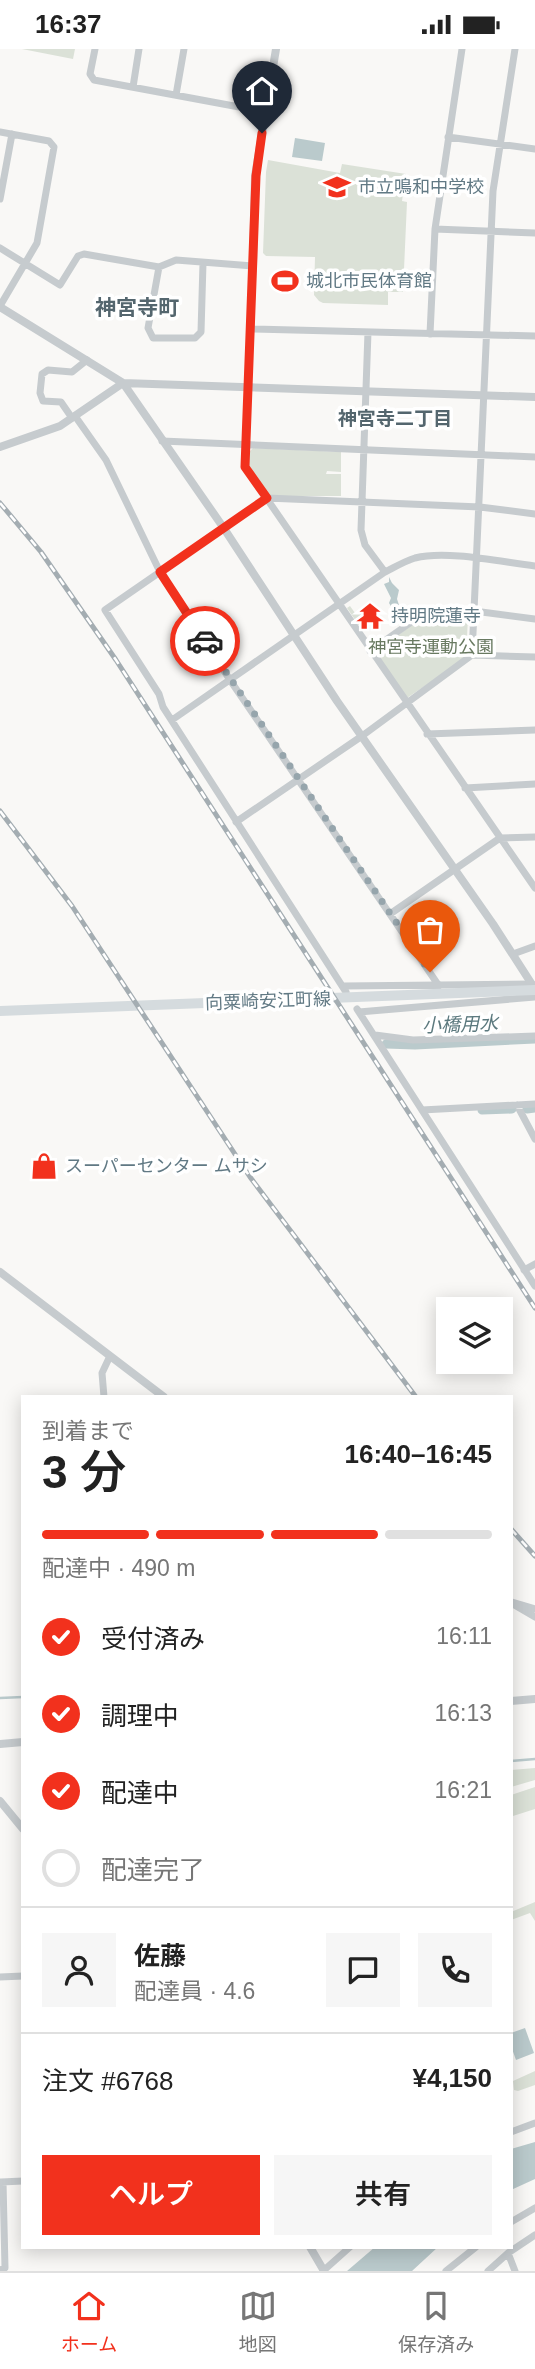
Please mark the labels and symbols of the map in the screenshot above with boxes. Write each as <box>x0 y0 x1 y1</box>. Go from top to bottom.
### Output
pin <box>232 61 292 133</box>
school or university icon: 市立鳴和中学校 <box>322 172 352 202</box>
place label: 市立鳴和中学校 <box>358 177 484 197</box>
sports icon: 城北市民体育館 <box>270 266 300 296</box>
place label: 城北市民体育館 <box>306 271 432 291</box>
district label: 神宮寺町 <box>95 296 179 319</box>
district label: 神宮寺二丁目 <box>338 408 452 429</box>
temple icon: 持明院蓮寺 <box>355 601 385 631</box>
courier <box>170 606 240 676</box>
place label: 持明院蓮寺 <box>391 606 481 626</box>
park label: 神宮寺運動公園 <box>368 637 494 657</box>
pin <box>400 900 460 972</box>
street label: 向粟崎安江町線 <box>205 989 331 1013</box>
water label: 小橋用水 <box>422 1013 500 1036</box>
shop icon: スーパーセンター ムサシ <box>29 1151 59 1181</box>
place label: スーパーセンター ムサシ <box>65 1156 268 1176</box>

